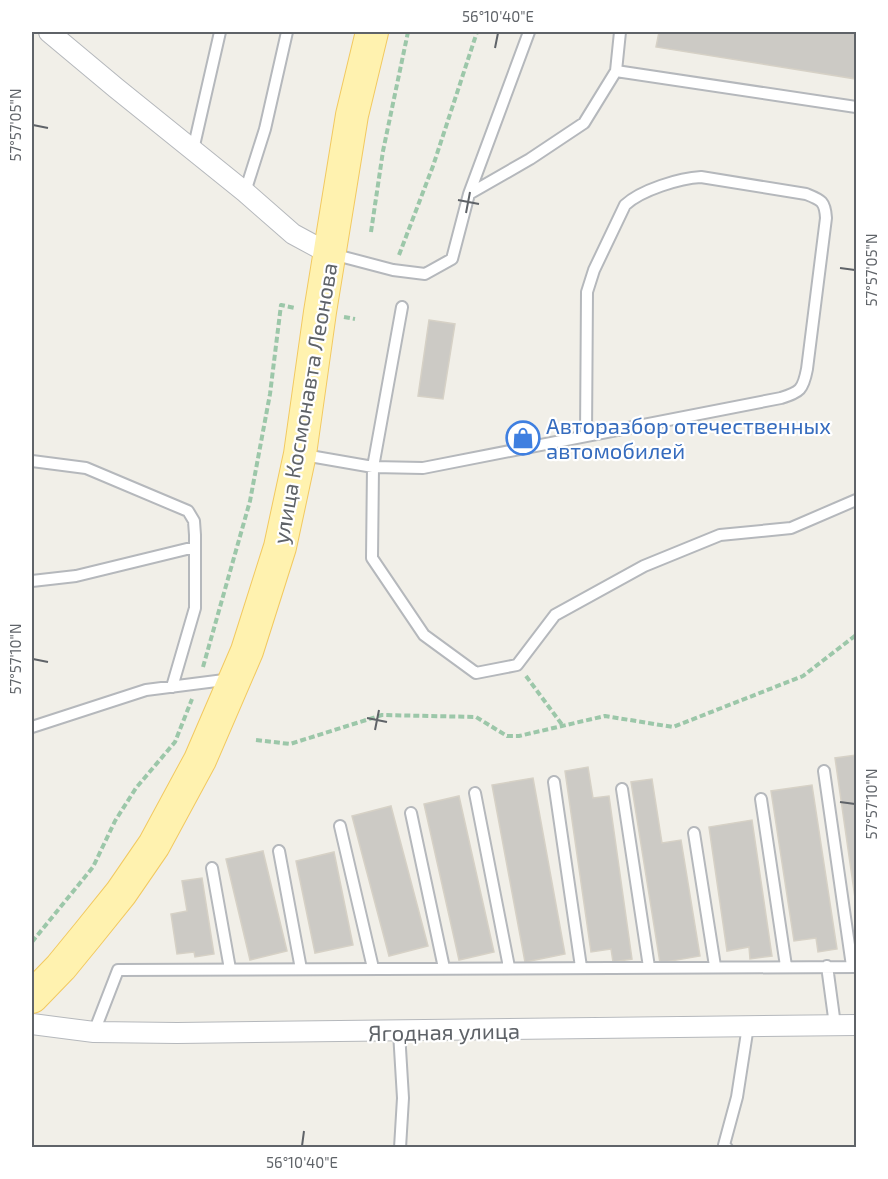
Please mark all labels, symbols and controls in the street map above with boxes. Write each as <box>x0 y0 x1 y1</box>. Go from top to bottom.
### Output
text: 56°10'40"E <box>462 7 534 25</box>
text: 57°57'05"N <box>6 89 24 161</box>
text: 57°57'05"N <box>862 234 880 306</box>
street label: улица Космонавта Леонова <box>266 260 343 546</box>
place label: Авторазбор отечественных автомобилей <box>546 412 831 463</box>
shop icon: Авторазбор отечественных автомобилей <box>505 420 541 456</box>
text: 57°57'10"N <box>6 624 24 694</box>
text: 57°57'10"N <box>862 769 880 839</box>
street label: Ягодная улица <box>368 1017 520 1046</box>
text: 56°10'40"E <box>266 1153 338 1171</box>

